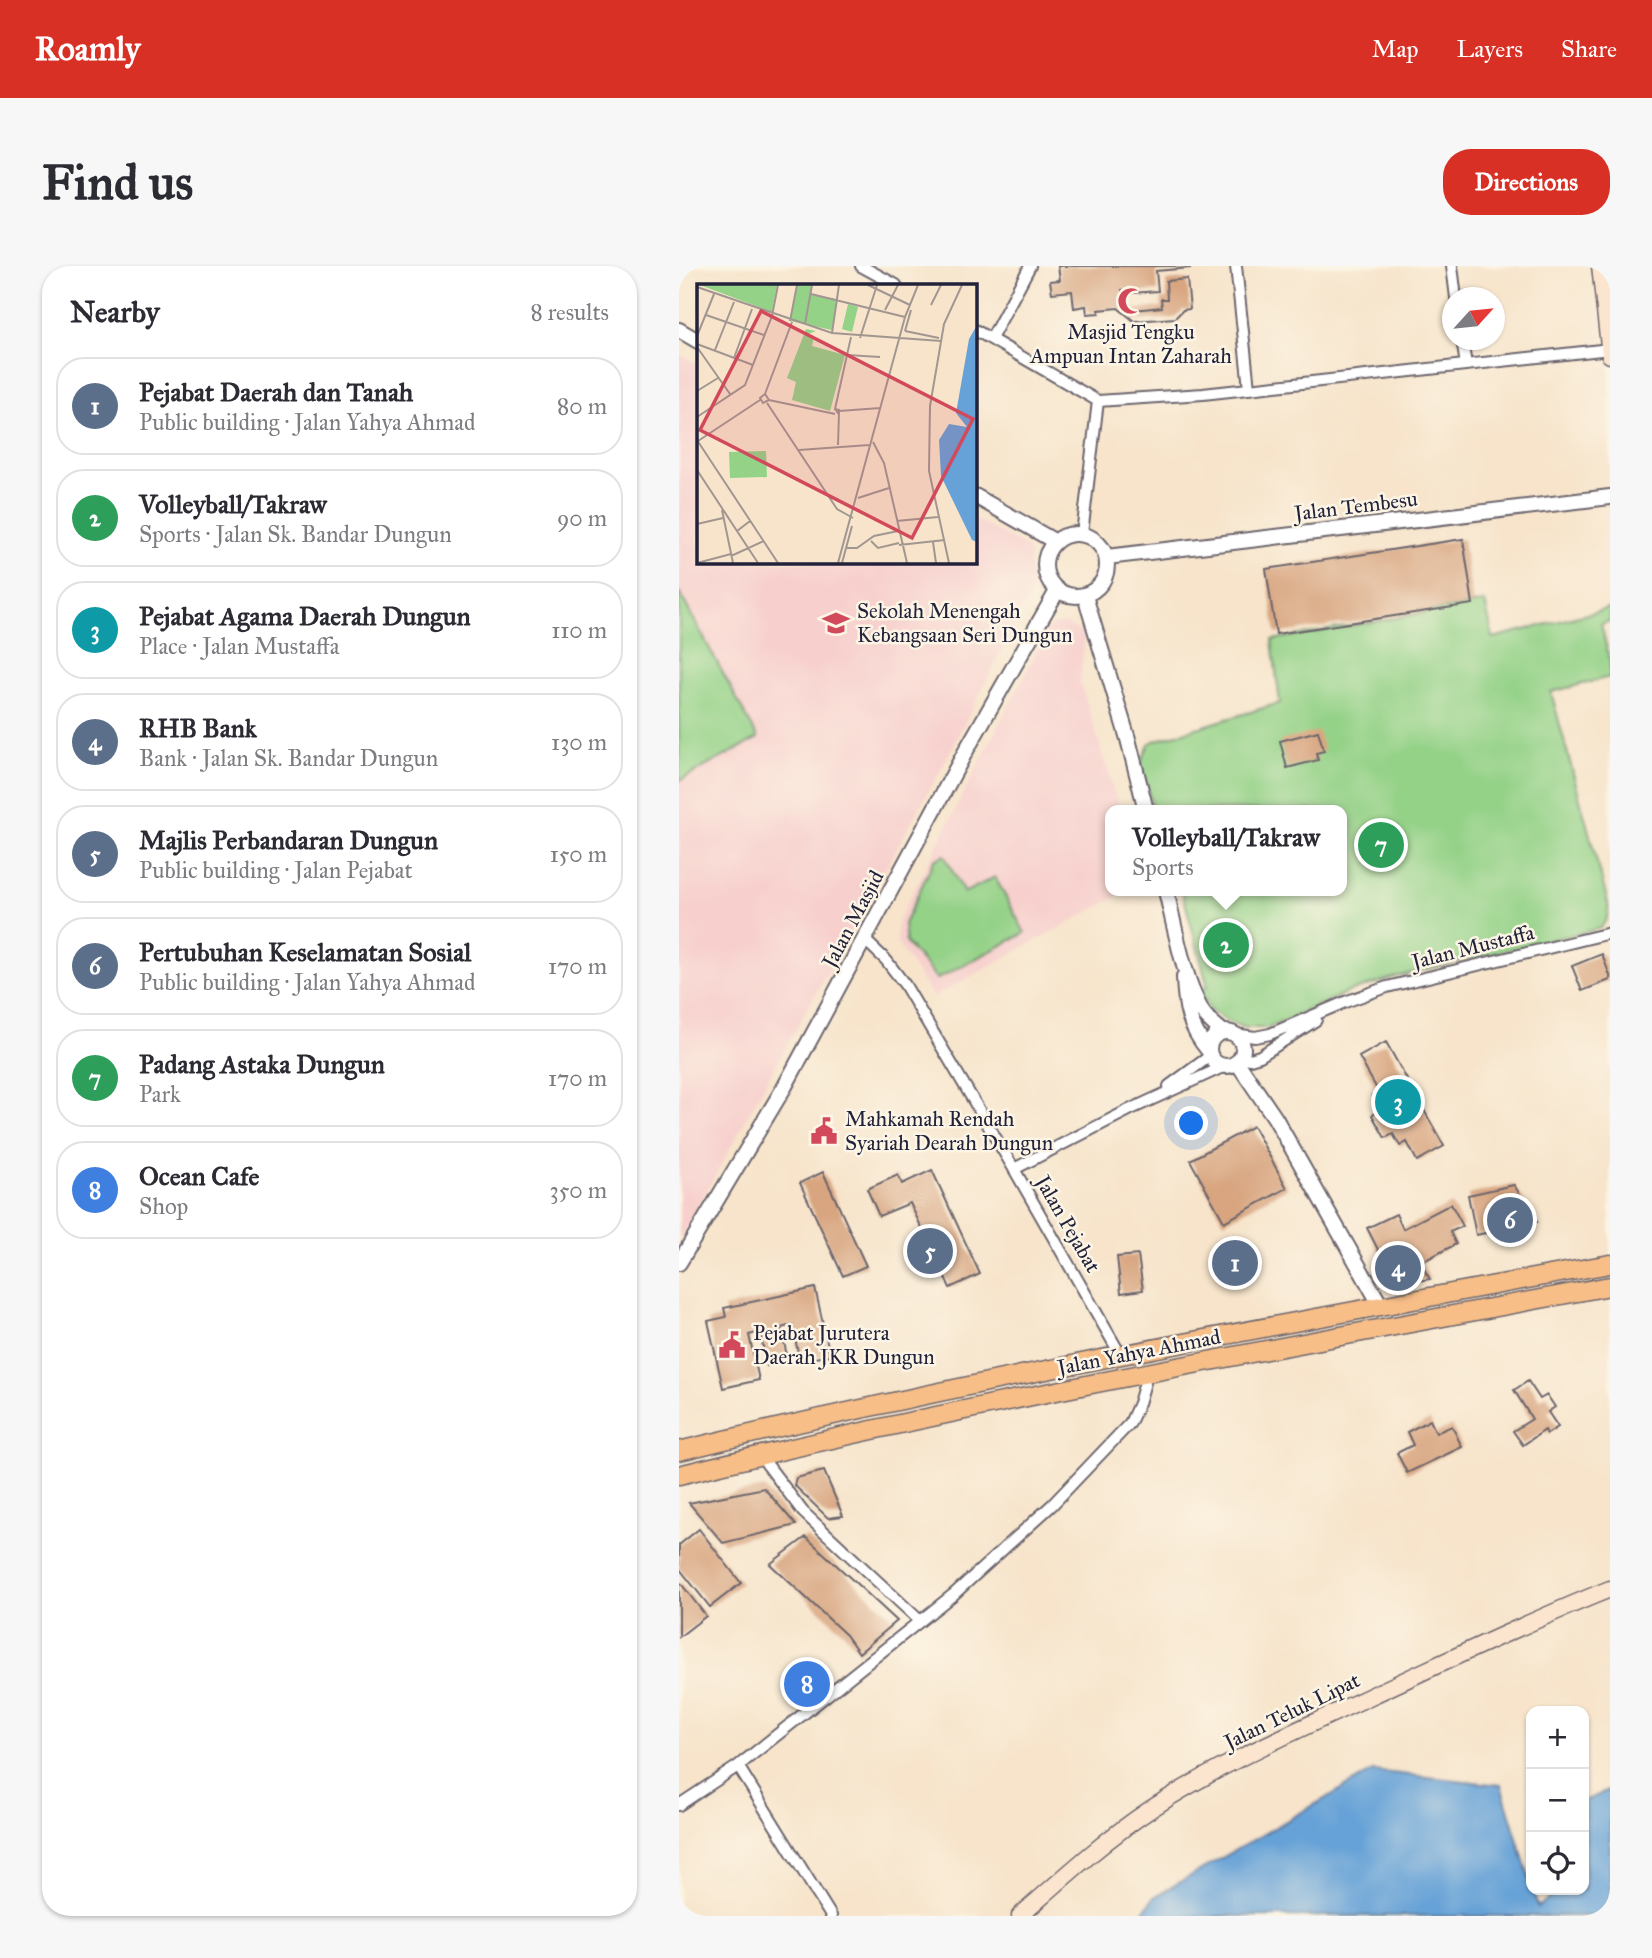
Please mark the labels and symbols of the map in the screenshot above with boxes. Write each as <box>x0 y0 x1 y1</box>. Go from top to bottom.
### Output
inset map <box>697 284 977 564</box>
mosque icon: Masjid Tengku Ampuan Intan Zaharah <box>1116 286 1146 316</box>
north arrow <box>1442 287 1505 350</box>
place label: Masjid Tengku Ampuan Intan Zaharah <box>1029 319 1232 369</box>
street label: Jalan Tembesu <box>1291 486 1419 527</box>
place label: Sekolah Menengah Kebangsaan Seri Dungun <box>857 598 1073 648</box>
school or university icon: Sekolah Menengah Kebangsaan Seri Dungun <box>821 608 851 638</box>
pin: 7 <box>1358 819 1404 871</box>
street label: Jalan Masjid <box>816 865 890 974</box>
pin: 2 <box>1203 919 1249 971</box>
street label: Jalan Mustaffa <box>1407 919 1537 975</box>
pin: 3 <box>1375 1076 1421 1128</box>
place label: Mahkamah Rendah Syariah Dearah Dungun <box>845 1106 1053 1156</box>
your location <box>1174 1106 1208 1140</box>
public building icon: Mahkamah Rendah Syariah Dearah Dungun <box>809 1116 839 1146</box>
street label: Jalan Pejabat <box>1029 1169 1107 1278</box>
pin: 6 <box>1487 1194 1533 1246</box>
pin: 5 <box>907 1225 953 1277</box>
pin: 1 <box>1212 1237 1258 1289</box>
pin: 4 <box>1375 1242 1421 1294</box>
place label: Pejabat Jurutera Daerah JKR Dungun <box>753 1320 935 1370</box>
street label: Jalan Yahya Ahmad <box>1053 1323 1223 1381</box>
public building icon: Pejabat Jurutera Daerah JKR Dungun <box>717 1330 747 1360</box>
pin: 8 <box>784 1658 830 1710</box>
street label: Jalan Teluk Lipat <box>1218 1667 1365 1756</box>

